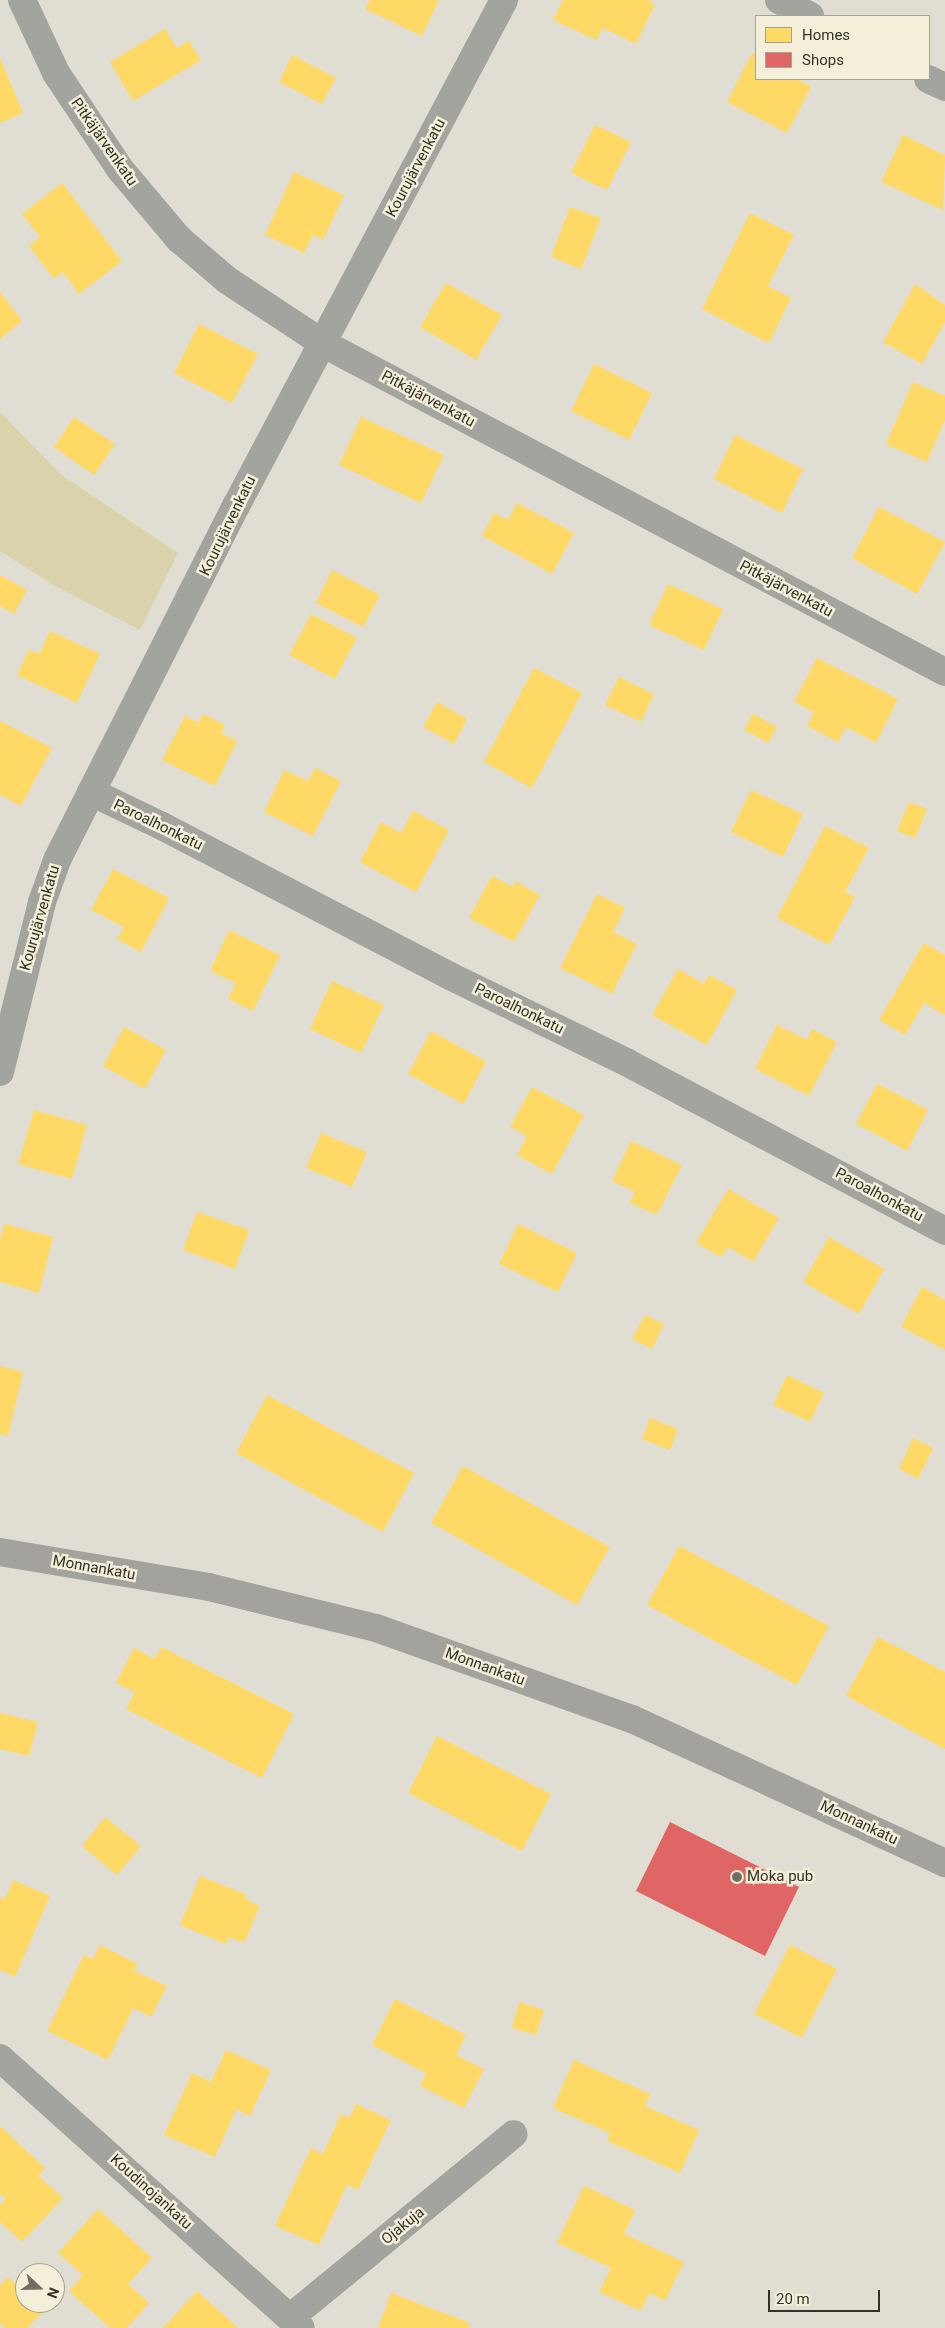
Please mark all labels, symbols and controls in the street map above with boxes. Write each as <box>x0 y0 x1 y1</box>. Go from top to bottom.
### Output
legend <box>755 15 930 80</box>
text: Homes <box>802 26 850 44</box>
text: Shops <box>802 51 844 69</box>
street label: Pitkäjärvenkatu <box>67 95 141 189</box>
street label: Kourujärvenkatu <box>383 116 449 220</box>
street label: Pitkäjärvenkatu <box>378 367 478 431</box>
street label: Kourujärvenkatu <box>196 473 260 579</box>
street label: Pitkäjärvenkatu <box>736 557 836 621</box>
street label: Paroalhonkatu <box>111 796 205 854</box>
street label: Kourujärvenkatu <box>16 863 64 973</box>
street label: Paroalhonkatu <box>472 980 566 1038</box>
street label: Paroalhonkatu <box>832 1164 926 1226</box>
street label: Monnankatu <box>51 1552 137 1584</box>
street label: Monnankatu <box>443 1644 527 1690</box>
street label: Monnankatu <box>817 1797 901 1849</box>
place label: Moka pub <box>747 1868 813 1886</box>
marker: Moka pub <box>731 1871 743 1883</box>
street label: Koudinojankatu <box>106 2151 196 2233</box>
street label: Ojakuja <box>378 2203 428 2249</box>
north arrow <box>15 2263 65 2313</box>
scale bar <box>770 2280 882 2312</box>
text: N <box>44 2286 62 2300</box>
text: 20 m <box>776 2290 810 2308</box>

